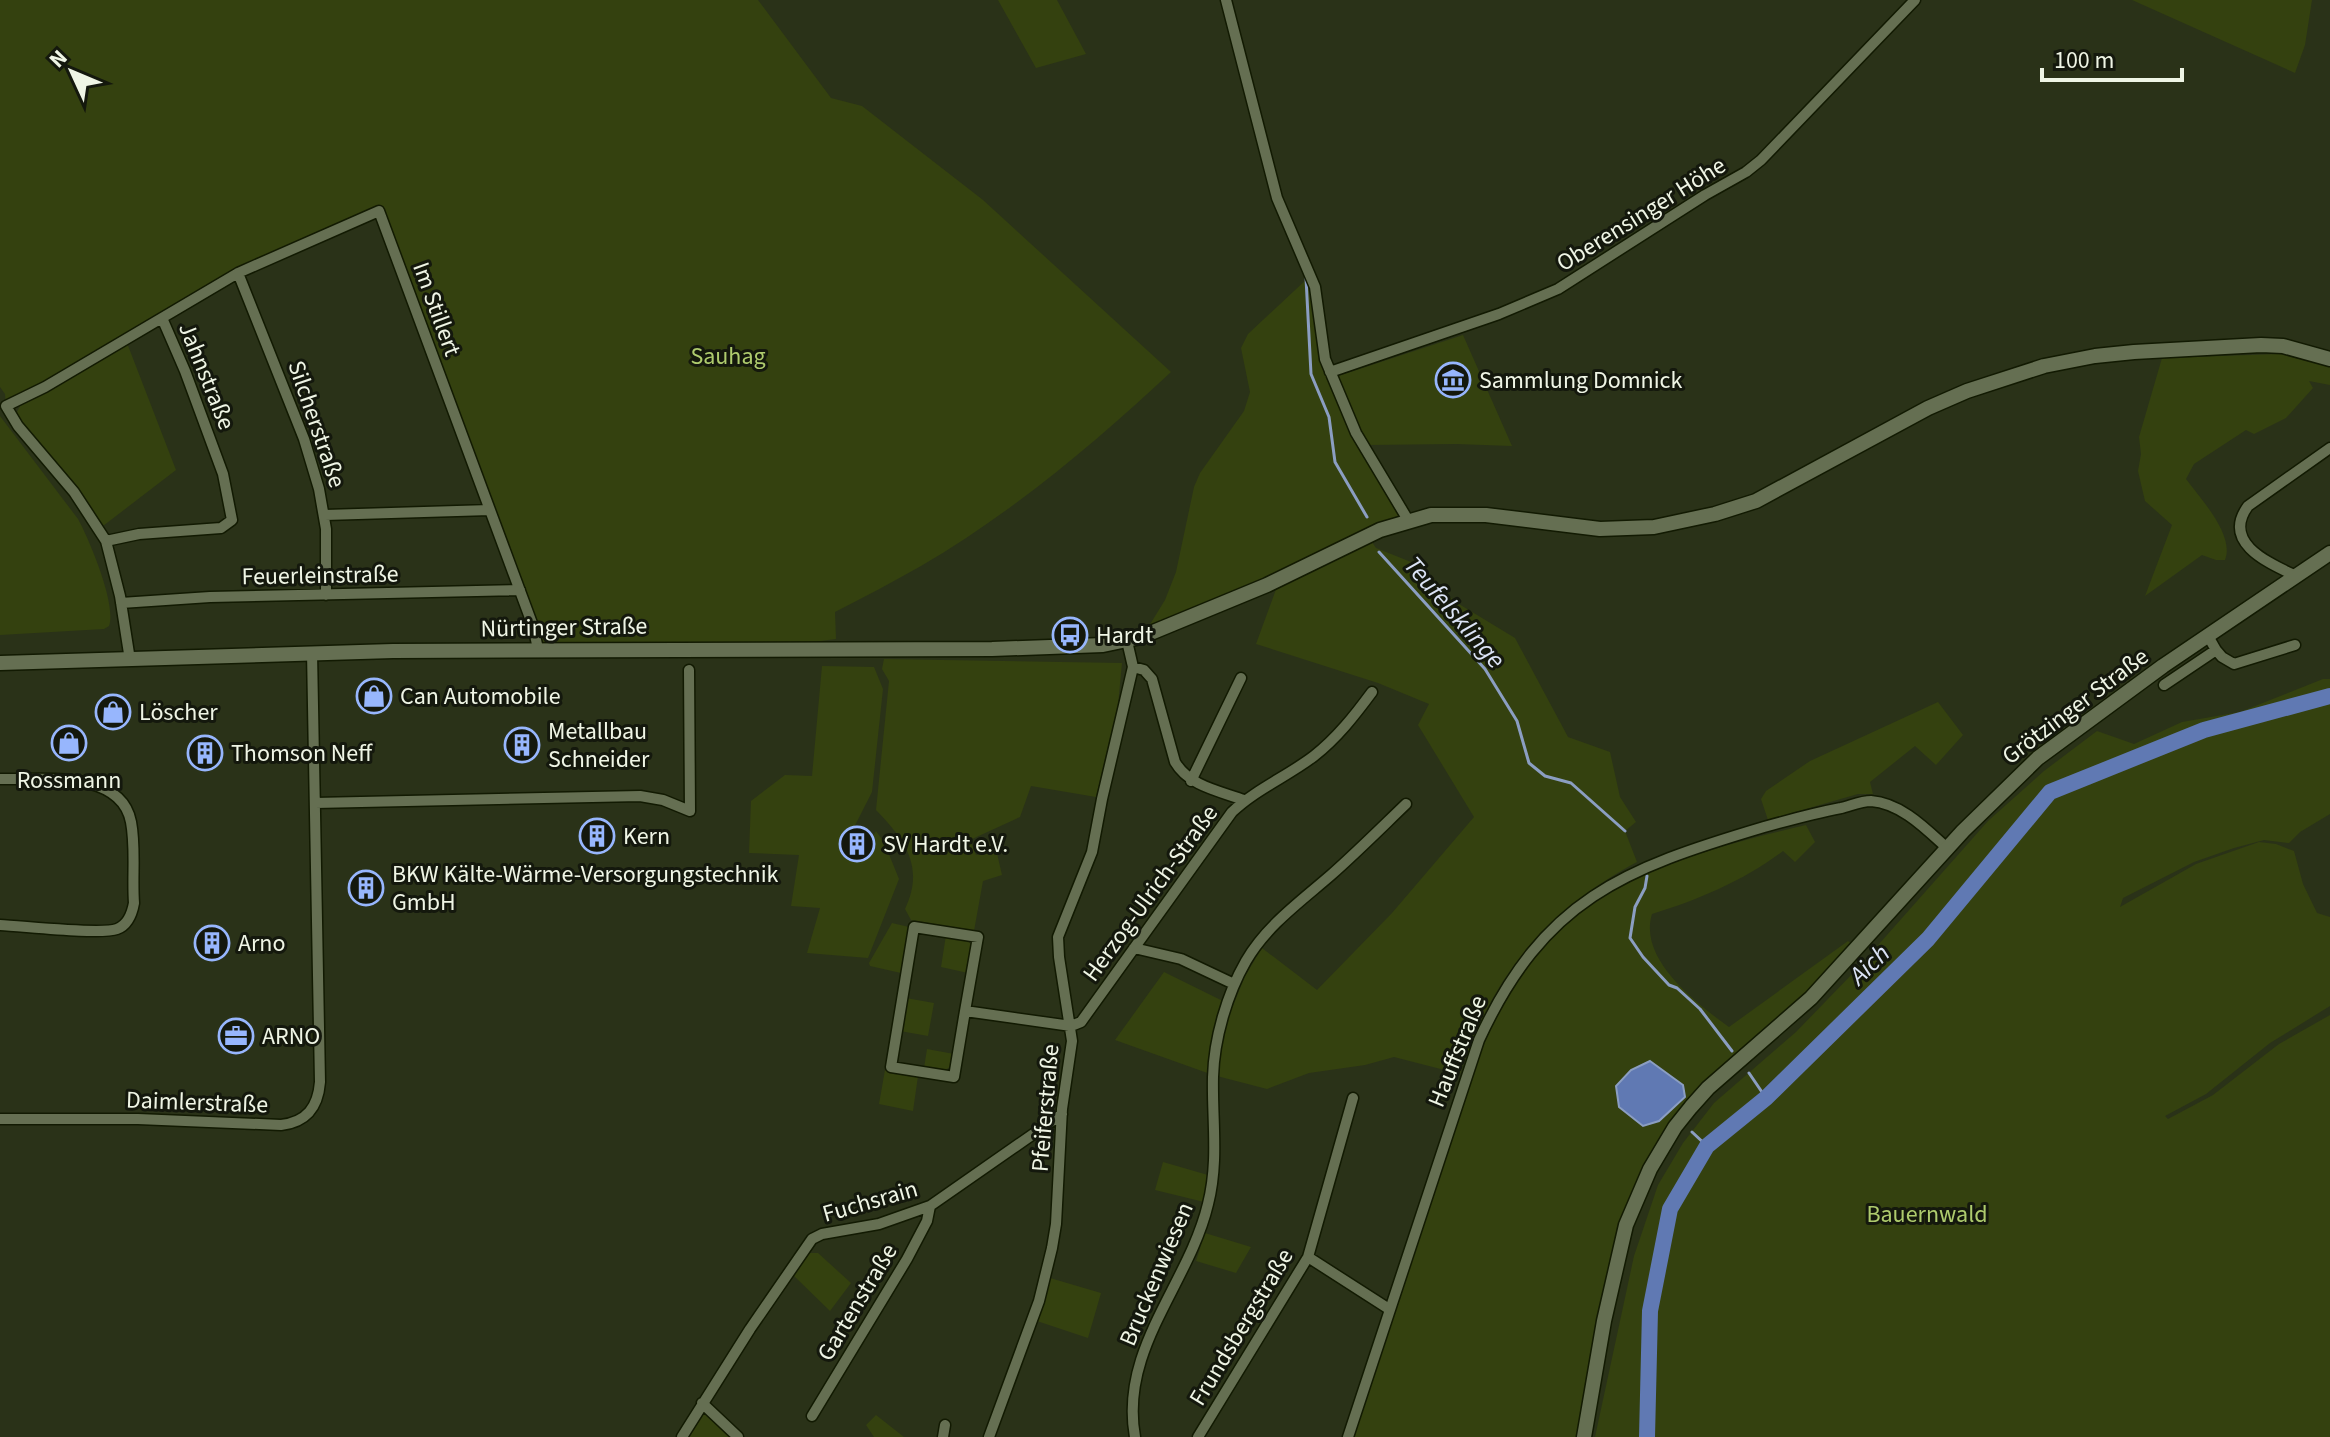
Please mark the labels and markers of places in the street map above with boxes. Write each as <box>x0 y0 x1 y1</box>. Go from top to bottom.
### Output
museum icon: Sammlung Domnick <box>1434 361 1472 399</box>
place label: Sammlung Domnick <box>1479 363 1683 398</box>
bus stop icon: Hardt <box>1051 616 1089 654</box>
place label: Hardt <box>1096 618 1153 653</box>
shop icon: Can Automobile <box>355 677 393 715</box>
place label: Can Automobile <box>400 679 561 714</box>
shop icon: Löscher <box>94 693 132 731</box>
place label: Löscher <box>139 695 218 730</box>
place label: Metallbau Schneider <box>548 714 650 777</box>
shop icon: Rossmann <box>50 724 88 762</box>
building icon: Metallbau Schneider <box>503 726 541 764</box>
building icon: Thomson Neff <box>186 734 224 772</box>
place label: Thomson Neff <box>231 736 373 771</box>
place label: Rossmann <box>17 763 121 798</box>
building icon: Kern <box>578 817 616 855</box>
place label: Kern <box>623 819 670 854</box>
building icon: SV Hardt e.V. <box>838 825 876 863</box>
place label: SV Hardt e.V. <box>883 827 1008 862</box>
place label: BKW Kälte-Wärme-Versorgungstechnik GmbH <box>392 857 779 920</box>
building icon: BKW Kälte-Wärme-Versorgungstechnik GmbH <box>347 869 385 907</box>
building icon: Arno <box>193 924 231 962</box>
place label: Arno <box>238 926 286 961</box>
office icon: ARNO <box>217 1017 255 1055</box>
place label: ARNO <box>262 1019 320 1054</box>

